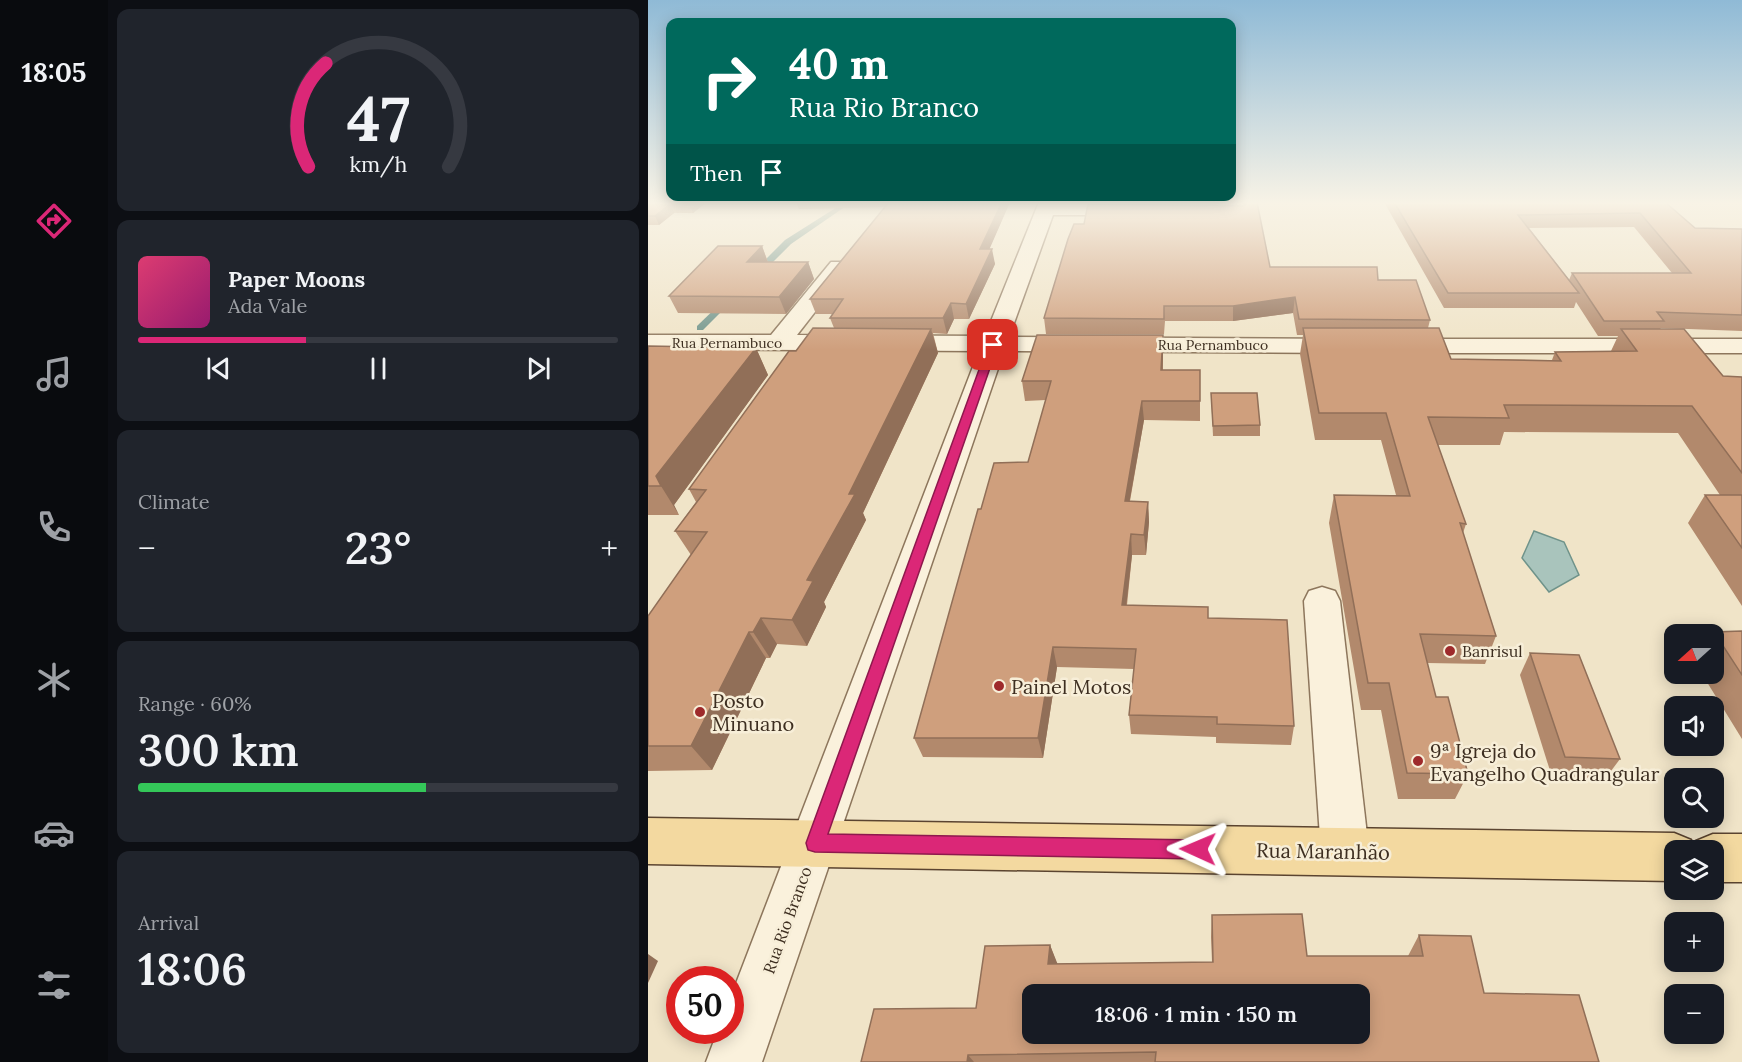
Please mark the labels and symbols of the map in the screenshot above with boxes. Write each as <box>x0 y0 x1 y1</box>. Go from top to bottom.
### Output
pin <box>967 319 1018 370</box>
street label: Rua Pernambuco <box>672 334 782 352</box>
street label: Rua Pernambuco <box>1158 336 1268 354</box>
north arrow <box>1664 624 1724 684</box>
place label: Banrisul <box>1462 641 1523 661</box>
marker: Banrisul <box>1443 644 1457 658</box>
place label: Painel Motos <box>1011 674 1131 699</box>
marker: Painel Motos <box>992 679 1006 693</box>
place label: Posto Minuano <box>712 688 794 736</box>
marker: Posto Minuano <box>693 705 707 719</box>
place label: 9ª Igreja do Evangelho Quadrangular <box>1430 738 1660 786</box>
marker: 9ª Igreja do Evangelho Quadrangular <box>1411 754 1425 768</box>
position arrow <box>1166 817 1230 881</box>
street label: Rua Maranhão <box>1256 837 1390 865</box>
street label: Rua Rio Branco <box>758 864 816 976</box>
speed limit sign: 50 <box>666 966 744 1044</box>

